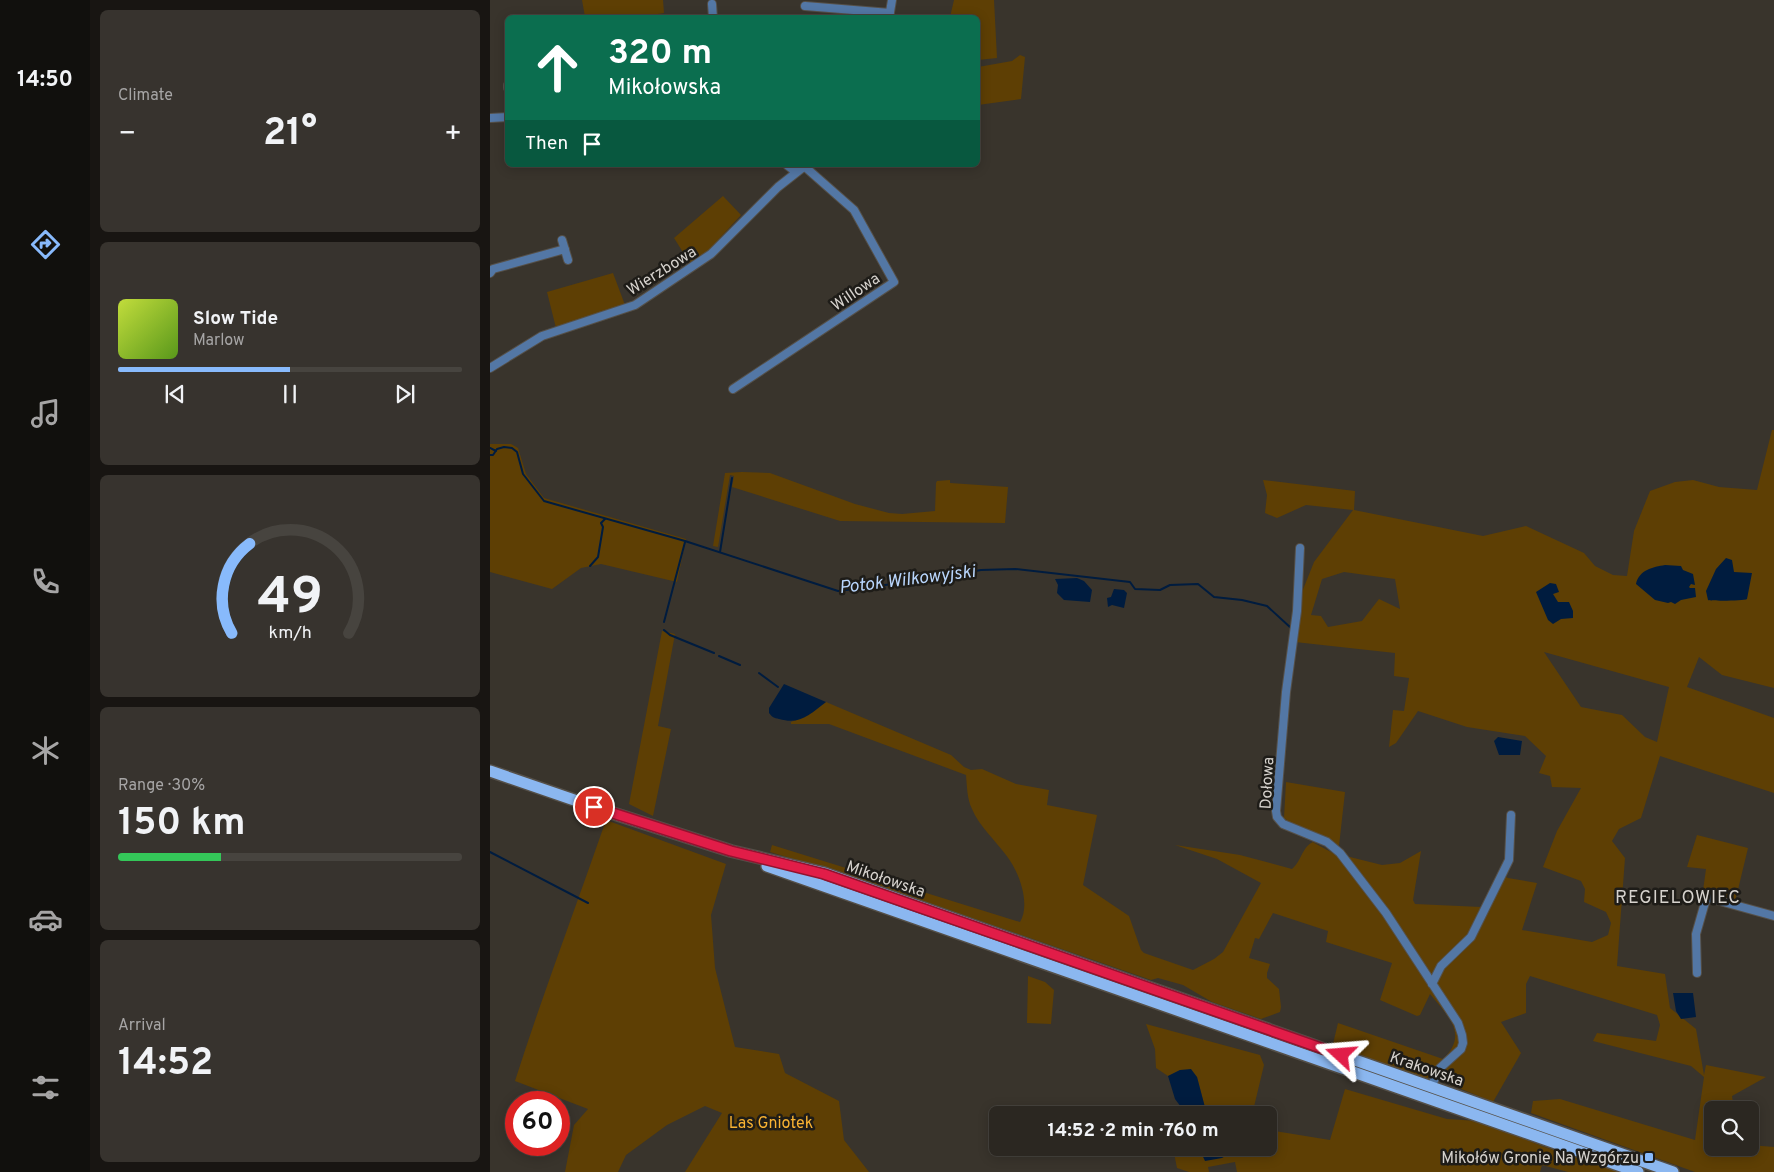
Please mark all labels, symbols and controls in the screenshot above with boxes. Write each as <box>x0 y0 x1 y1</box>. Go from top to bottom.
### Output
text: 320 m <box>608 32 712 76</box>
icon: ahead <box>525 35 590 100</box>
text: 14:50 <box>17 67 73 94</box>
text: Mikołowska <box>608 75 721 102</box>
text: Climate <box>118 86 173 106</box>
text: 21° <box>263 110 317 159</box>
text: − <box>118 117 136 153</box>
text: + <box>444 117 462 153</box>
icon: arrive <box>578 130 606 158</box>
text: Then <box>525 132 568 156</box>
icon: directions <box>28 227 63 262</box>
street label: Wierzbowa <box>624 243 700 301</box>
street label: Willowa <box>828 269 884 316</box>
text: Slow Tide <box>193 307 278 331</box>
text: Marlow <box>193 331 245 351</box>
icon: previous <box>161 380 189 408</box>
icon: pause <box>276 380 304 408</box>
icon: next <box>391 380 419 408</box>
icon: music <box>28 396 63 431</box>
water label: Potok Wilkowyjski <box>838 561 978 600</box>
icon: phone <box>28 564 63 599</box>
text: 49 <box>257 566 323 632</box>
text: km/h <box>268 622 312 645</box>
icon: climate <box>28 733 63 768</box>
street label: Dołowa <box>1257 756 1279 810</box>
text: Range · 30% <box>118 776 205 796</box>
pin <box>573 786 615 828</box>
icon: arrive <box>580 793 608 821</box>
text: 150 km <box>118 800 245 849</box>
street label: Mikołowska <box>843 857 927 903</box>
district label: REGIELOWIEC <box>1615 887 1741 910</box>
icon: car <box>28 902 63 937</box>
text: Arrival <box>118 1016 166 1036</box>
position arrow <box>1314 1028 1366 1080</box>
text: 14:52 <box>118 1040 213 1089</box>
street label: Krakowska <box>1387 1048 1466 1092</box>
icon: filters <box>28 1070 63 1105</box>
speed limit sign: 60 <box>505 1091 570 1156</box>
map controls <box>1704 1101 1759 1156</box>
button: search <box>1704 1101 1759 1156</box>
park label: Las Gniotek <box>729 1114 813 1134</box>
text: 14:52 · 2 min · 760 m <box>1047 1119 1219 1143</box>
place label: Mikołów Gronie Na Wzgórzu <box>1441 1149 1639 1169</box>
marker: Mikołów Gronie Na Wzgórzu <box>1643 1151 1655 1163</box>

